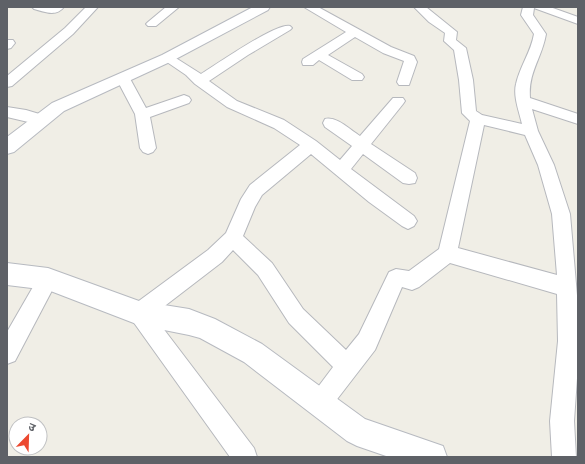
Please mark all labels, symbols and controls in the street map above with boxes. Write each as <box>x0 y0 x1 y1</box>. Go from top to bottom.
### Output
north arrow <box>8 416 48 456</box>
text: उ <box>26 420 38 435</box>

